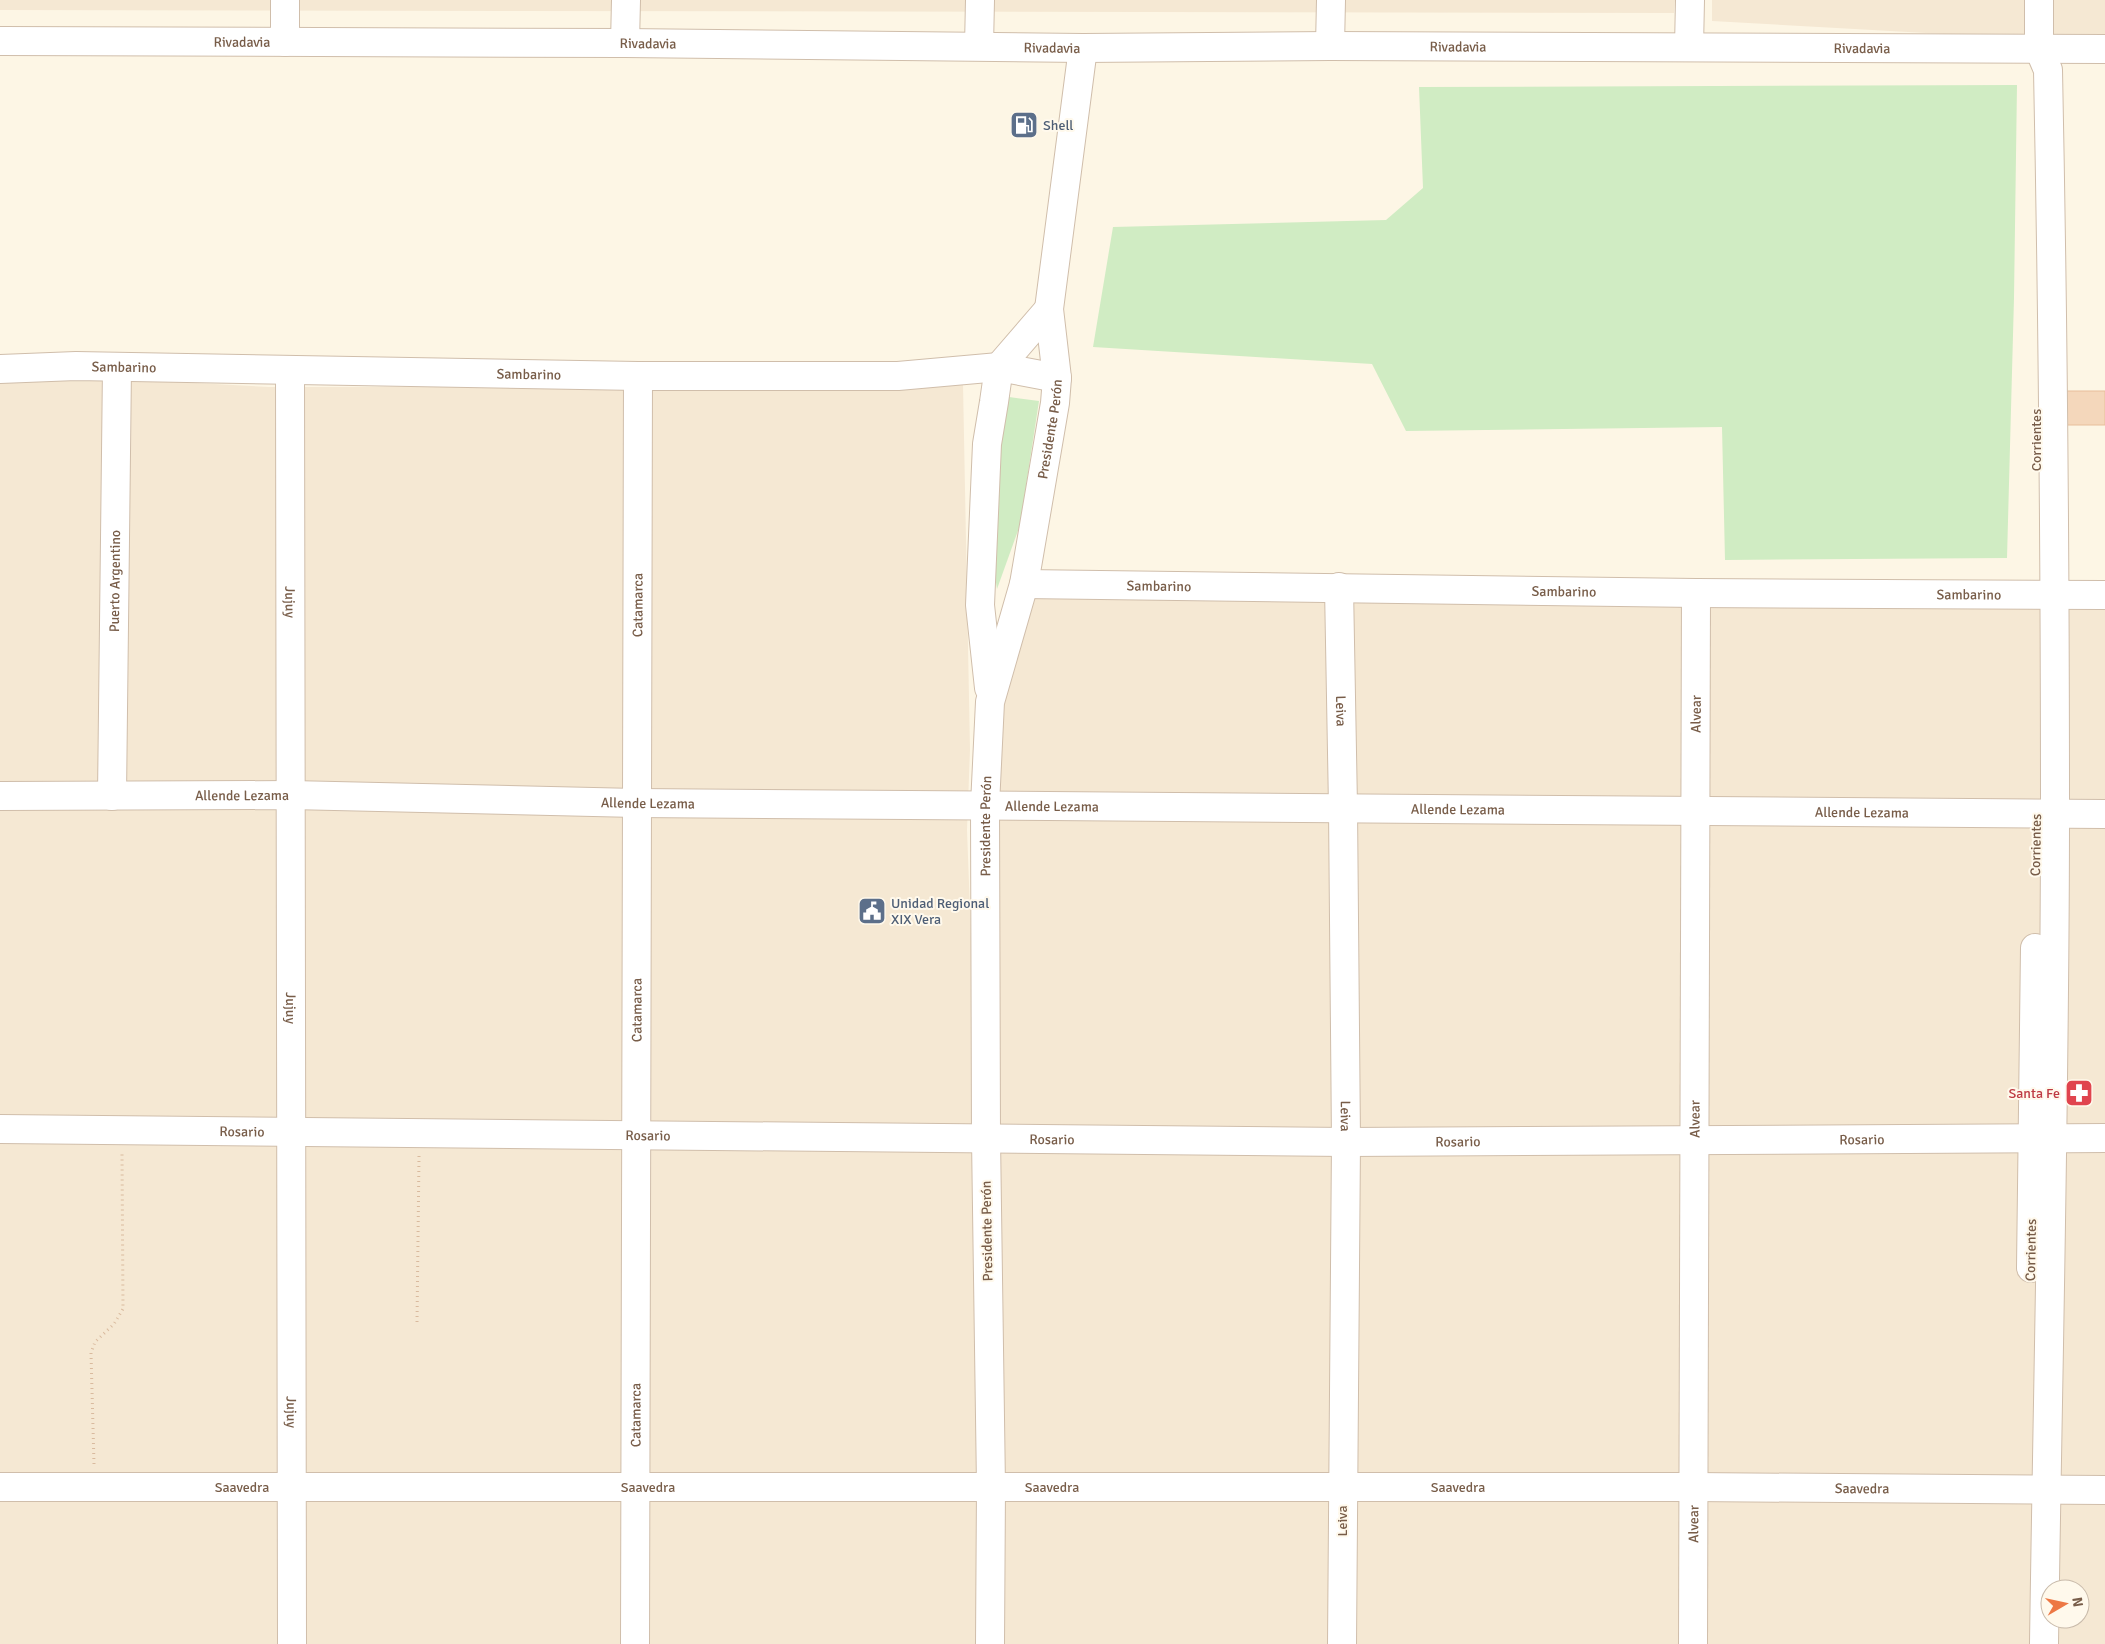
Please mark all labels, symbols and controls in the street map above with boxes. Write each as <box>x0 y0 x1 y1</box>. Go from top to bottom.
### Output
street label: Rivadavia <box>214 33 270 50</box>
street label: Rivadavia <box>620 34 677 52</box>
street label: Rivadavia <box>1429 38 1486 55</box>
street label: Rivadavia <box>1023 39 1081 56</box>
street label: Rivadavia <box>1833 39 1890 57</box>
fuel station icon: Shell <box>1009 110 1039 140</box>
place label: Shell <box>1043 117 1073 134</box>
street label: Sambarino <box>91 358 156 376</box>
street label: Sambarino <box>496 365 561 383</box>
street label: Presidente Perón <box>1034 379 1065 480</box>
street label: Corrientes <box>2028 409 2045 471</box>
street label: Puerto Argentino <box>105 530 124 632</box>
street label: Catamarca <box>629 573 646 637</box>
street label: Sambarino <box>1127 577 1191 595</box>
street label: Sambarino <box>1531 582 1596 600</box>
street label: Jujuy <box>282 586 299 618</box>
street label: Sambarino <box>1937 586 2001 603</box>
street label: Alvear <box>1687 694 1704 733</box>
street label: Leiva <box>1332 695 1350 727</box>
street label: Presidente Perón <box>976 775 995 877</box>
street label: Allende Lezama <box>195 787 289 804</box>
street label: Allende Lezama <box>601 794 695 812</box>
street label: Allende Lezama <box>1005 797 1099 815</box>
street label: Allende Lezama <box>1411 800 1505 818</box>
street label: Allende Lezama <box>1815 803 1909 821</box>
street label: Corrientes <box>2027 814 2045 876</box>
place label: Unidad Regional XIX Vera <box>891 895 989 928</box>
public building icon: Unidad Regional XIX Vera <box>857 896 887 926</box>
street label: Catamarca <box>628 978 645 1042</box>
street label: Jujuy <box>282 992 300 1024</box>
pharmacy icon: Santa Fe <box>2064 1078 2094 1108</box>
place label: Santa Fe <box>2009 1085 2060 1102</box>
street label: Alvear <box>1686 1099 1703 1138</box>
street label: Leiva <box>1337 1100 1354 1132</box>
street label: Rosario <box>219 1123 265 1140</box>
street label: Rosario <box>625 1127 671 1144</box>
street label: Rosario <box>1029 1130 1075 1148</box>
street label: Rosario <box>1839 1131 1885 1148</box>
street label: Rosario <box>1435 1133 1481 1150</box>
street label: Presidente Perón <box>978 1180 996 1282</box>
street label: Corrientes <box>2022 1219 2040 1281</box>
street label: Catamarca <box>627 1383 644 1447</box>
street label: Jujuy <box>283 1396 300 1428</box>
street label: Saavedra <box>215 1479 269 1496</box>
street label: Saavedra <box>621 1479 675 1496</box>
street label: Saavedra <box>1025 1479 1079 1496</box>
street label: Saavedra <box>1431 1479 1485 1496</box>
street label: Saavedra <box>1835 1480 1889 1497</box>
street label: Alvear <box>1685 1504 1702 1543</box>
street label: Leiva <box>1334 1505 1351 1537</box>
north arrow <box>2040 1579 2090 1629</box>
text: N <box>2068 1596 2087 1608</box>

